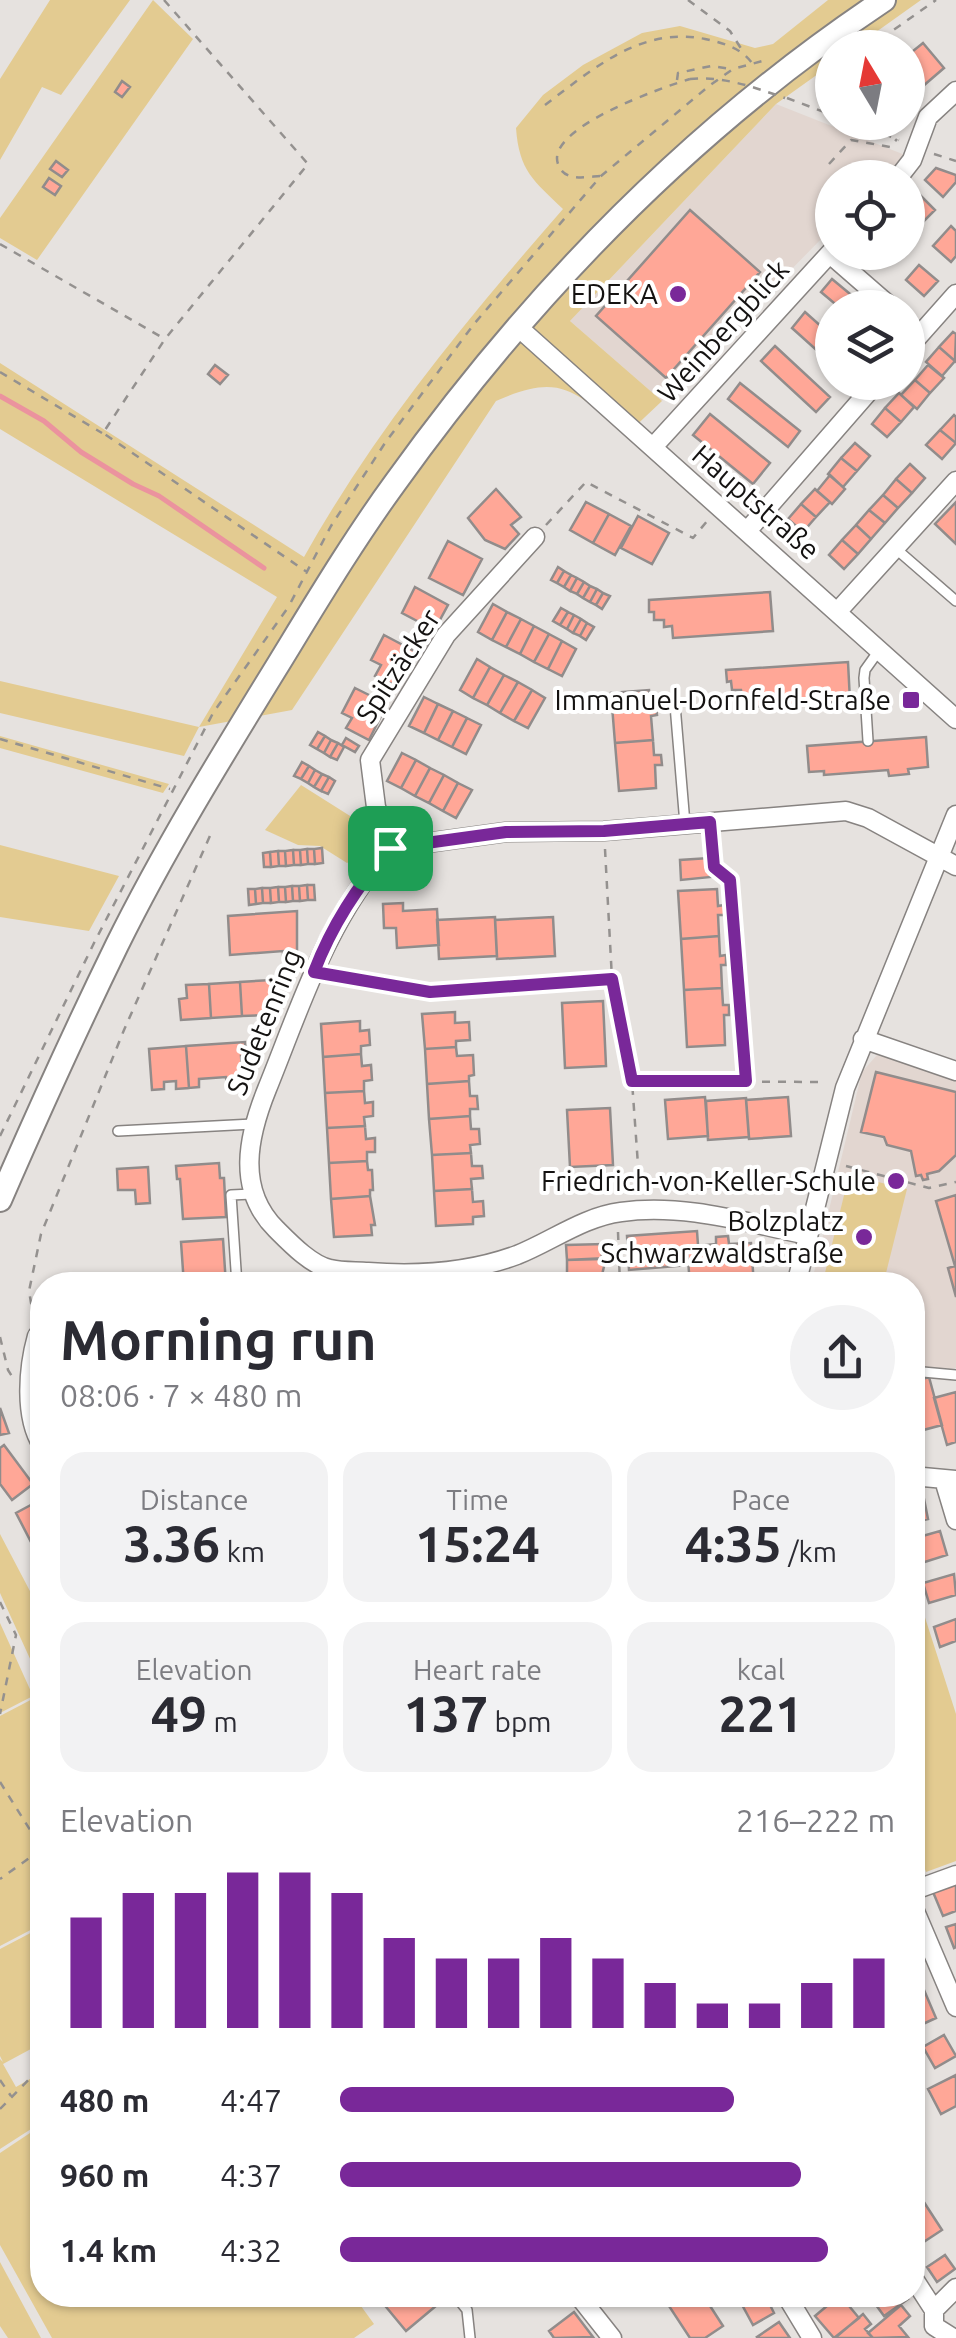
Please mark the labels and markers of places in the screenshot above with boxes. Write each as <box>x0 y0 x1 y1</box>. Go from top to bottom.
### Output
place label: EDEKA <box>571 278 658 309</box>
marker: EDEKA <box>667 283 689 305</box>
place label: Immanuel-Dornfeld-Straße <box>555 684 891 715</box>
marker: Immanuel-Dornfeld-Straße <box>900 689 922 711</box>
pin <box>348 806 433 891</box>
place label: Friedrich-von-Keller-Schule <box>541 1165 876 1196</box>
marker: Friedrich-von-Keller-Schule <box>885 1170 907 1192</box>
place label: Bolzplatz Schwarzwaldstraße <box>600 1205 844 1268</box>
marker: Bolzplatz Schwarzwaldstraße <box>853 1226 875 1248</box>

